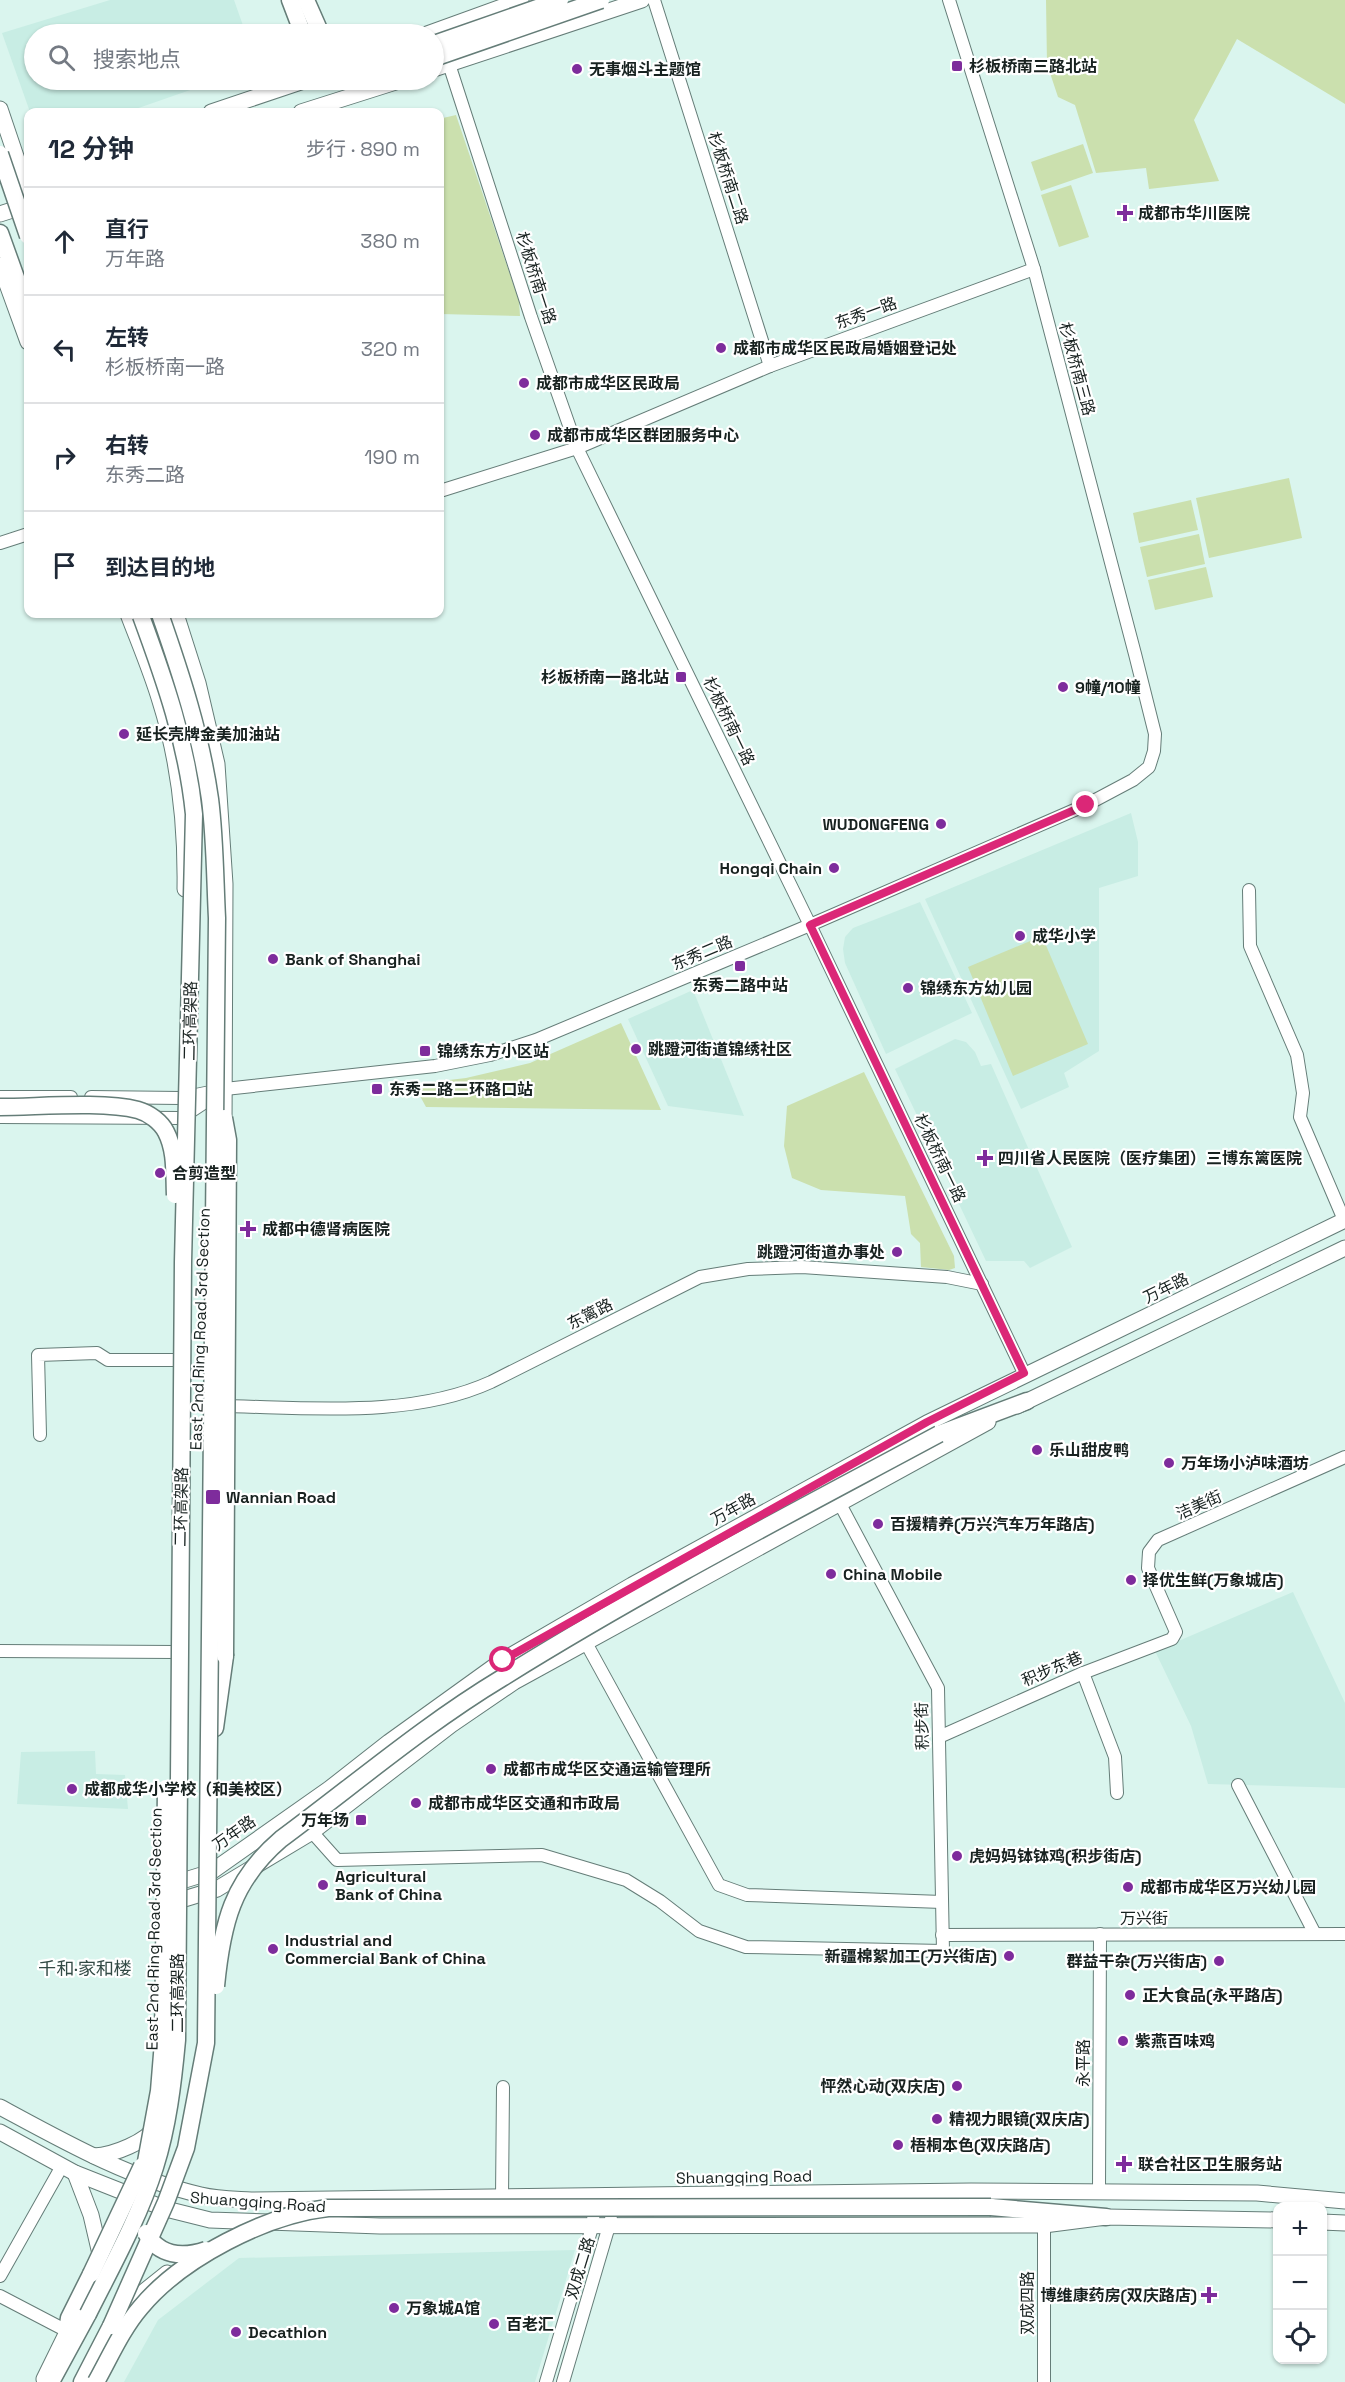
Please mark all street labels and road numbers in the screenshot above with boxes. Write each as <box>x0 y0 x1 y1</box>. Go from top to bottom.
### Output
street label: 杉板桥南二路 <box>703 129 753 227</box>
street label: 杉板桥南一路 <box>511 229 561 327</box>
street label: 东秀一路 <box>832 292 900 334</box>
street label: 杉板桥南三路 <box>1054 320 1100 418</box>
street label: 杉板桥南一路 <box>699 673 759 769</box>
street label: 东秀二路 <box>668 931 736 975</box>
street label: 二环高架路 <box>179 981 201 1061</box>
street label: 杉板桥南一路 <box>910 1110 970 1206</box>
street label: East 2nd Ring Road 3rd Section <box>185 1207 215 1451</box>
street label: 万年路 <box>1140 1268 1192 1308</box>
street label: 东篱路 <box>564 1294 616 1334</box>
street label: 二环高架路 <box>170 1467 192 1547</box>
street label: 洁美街 <box>1173 1486 1225 1524</box>
street label: 万年路 <box>707 1488 759 1530</box>
street label: 积步东巷 <box>1018 1647 1086 1691</box>
street label: 积步街 <box>911 1702 933 1750</box>
street label: East 2nd Ring Road 3rd Section <box>141 1808 167 2050</box>
street label: 万年路 <box>208 1811 260 1855</box>
street label: 万兴街 <box>1120 1908 1168 1929</box>
street label: 二环高架路 <box>167 1953 188 2033</box>
street label: 永平路 <box>1073 2039 1094 2087</box>
street label: Shuangqing Road <box>676 2165 812 2189</box>
street label: Shuangqing Road <box>189 2187 327 2217</box>
street label: 双成二路 <box>561 2234 599 2302</box>
street label: 双成四路 <box>1017 2271 1038 2335</box>

